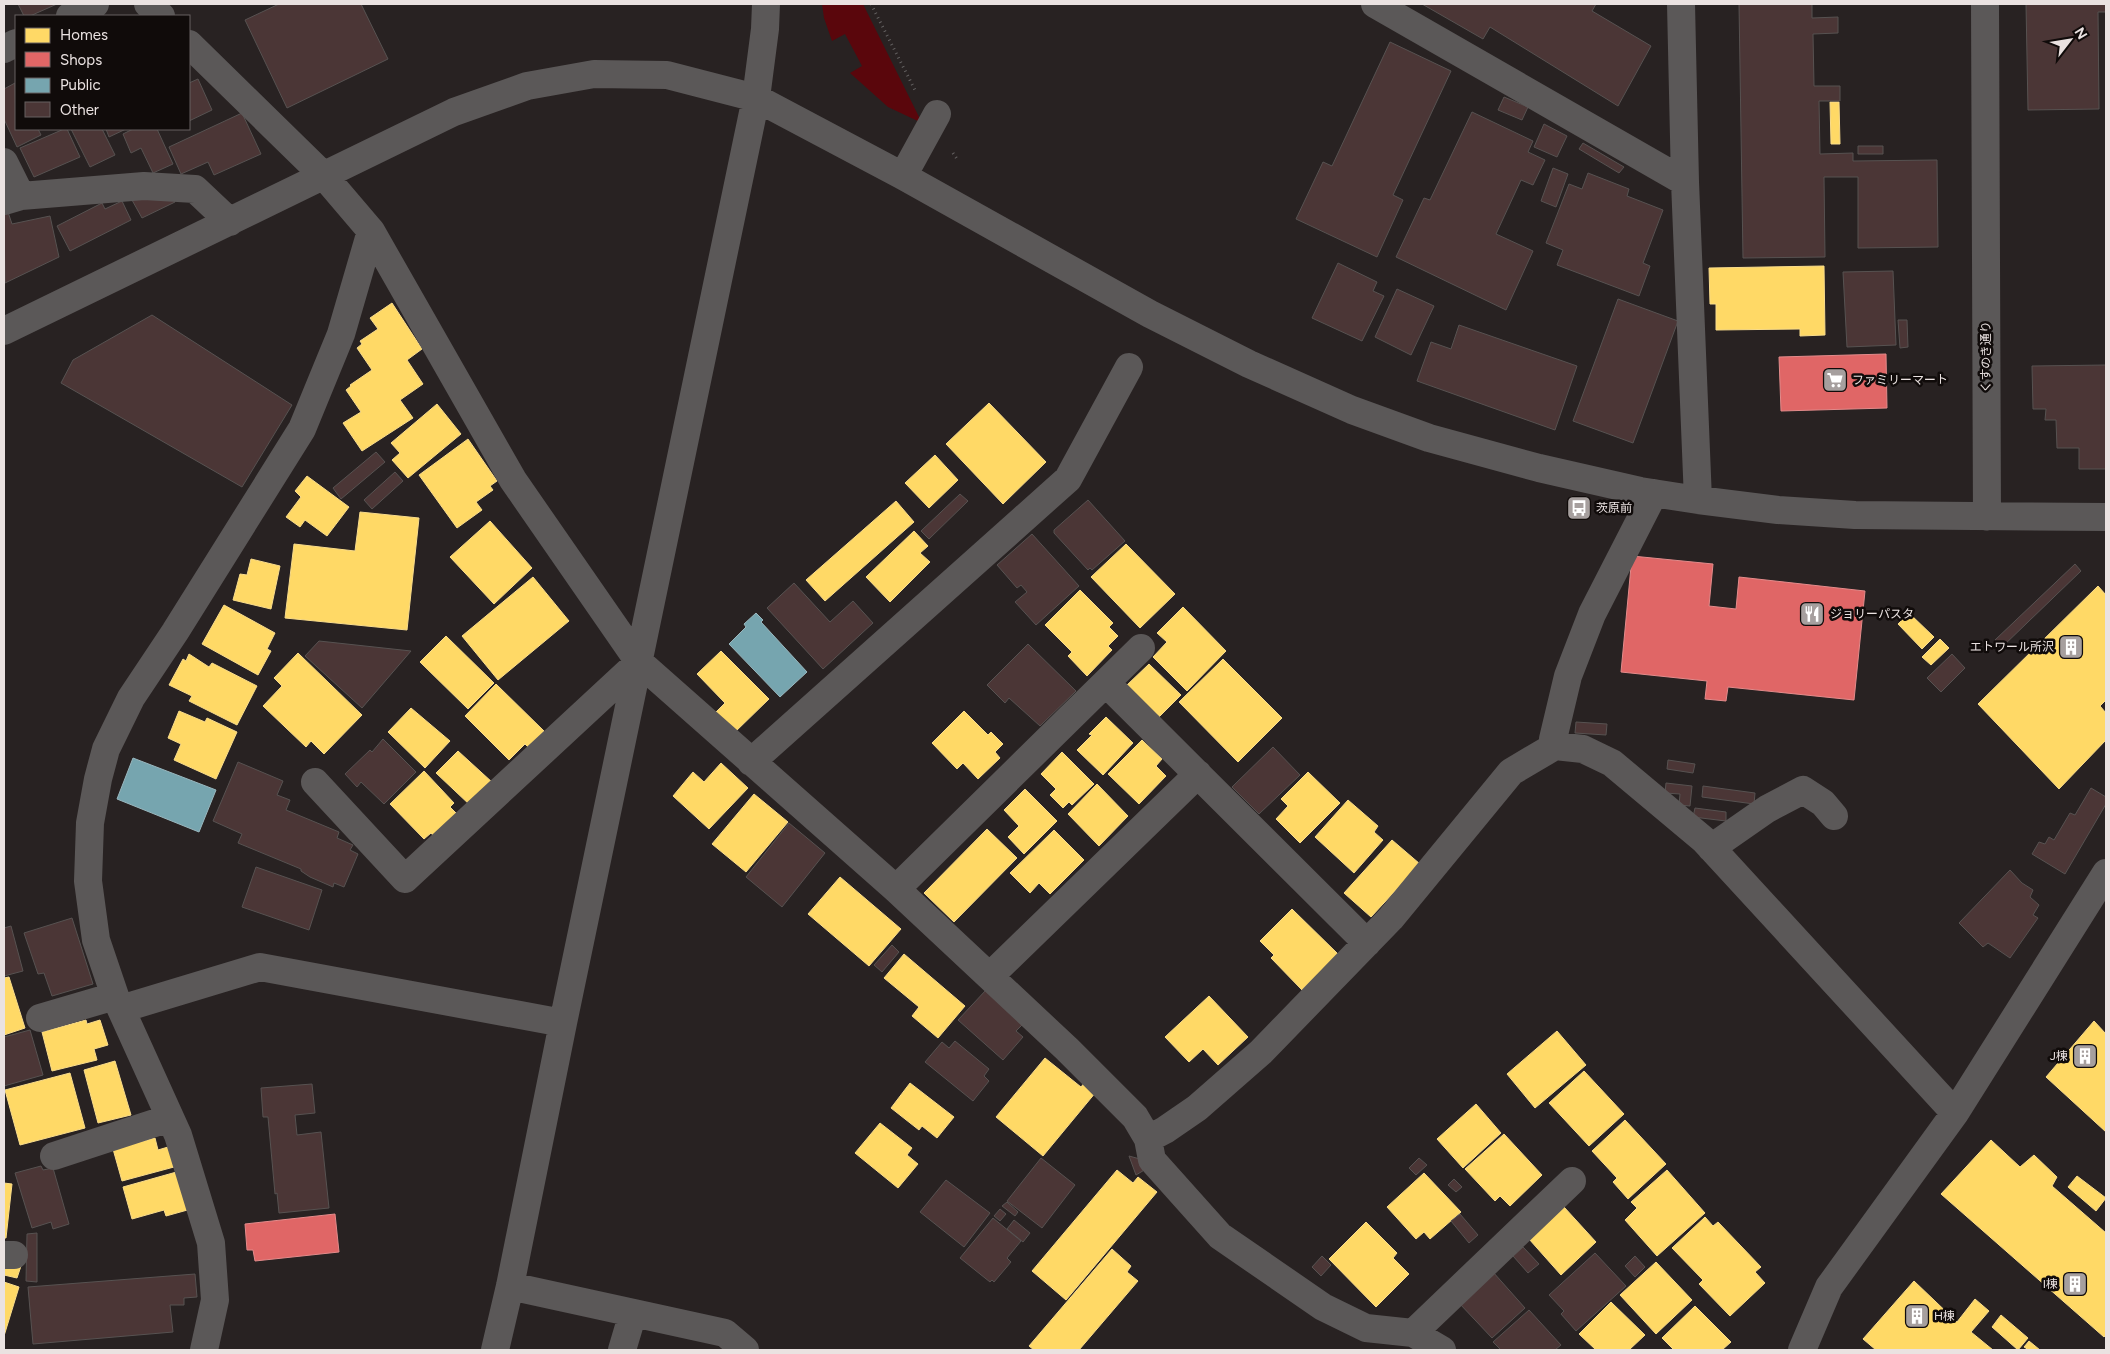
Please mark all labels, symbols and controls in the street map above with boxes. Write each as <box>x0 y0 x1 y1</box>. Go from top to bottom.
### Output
legend <box>15 15 190 130</box>
north arrow <box>2045 15 2095 65</box>
text: N <box>2071 25 2091 43</box>
text: Homes <box>60 26 108 44</box>
text: Shops <box>60 51 102 69</box>
text: Public <box>60 76 101 94</box>
text: Other <box>60 101 99 119</box>
street label: くすのき通り <box>1979 321 1993 393</box>
supermarket icon: ファミリーマート <box>1822 367 1848 393</box>
place label: ファミリーマート <box>1852 373 1948 387</box>
bus stop icon: 茨原前 <box>1566 495 1592 521</box>
place label: 茨原前 <box>1596 501 1632 515</box>
restaurant icon: ジョリーパスタ <box>1799 601 1825 627</box>
place label: ジョリーパスタ <box>1830 607 1914 621</box>
building icon: エトワール所沢 <box>2058 634 2084 660</box>
place label: エトワール所沢 <box>1970 640 2054 654</box>
building icon: J棟 <box>2072 1043 2098 1069</box>
place label: J棟 <box>2050 1049 2068 1063</box>
building icon: I棟 <box>2062 1271 2088 1297</box>
place label: I棟 <box>2043 1277 2058 1291</box>
building icon: H棟 <box>1904 1303 1930 1329</box>
place label: H棟 <box>1934 1309 1955 1323</box>

